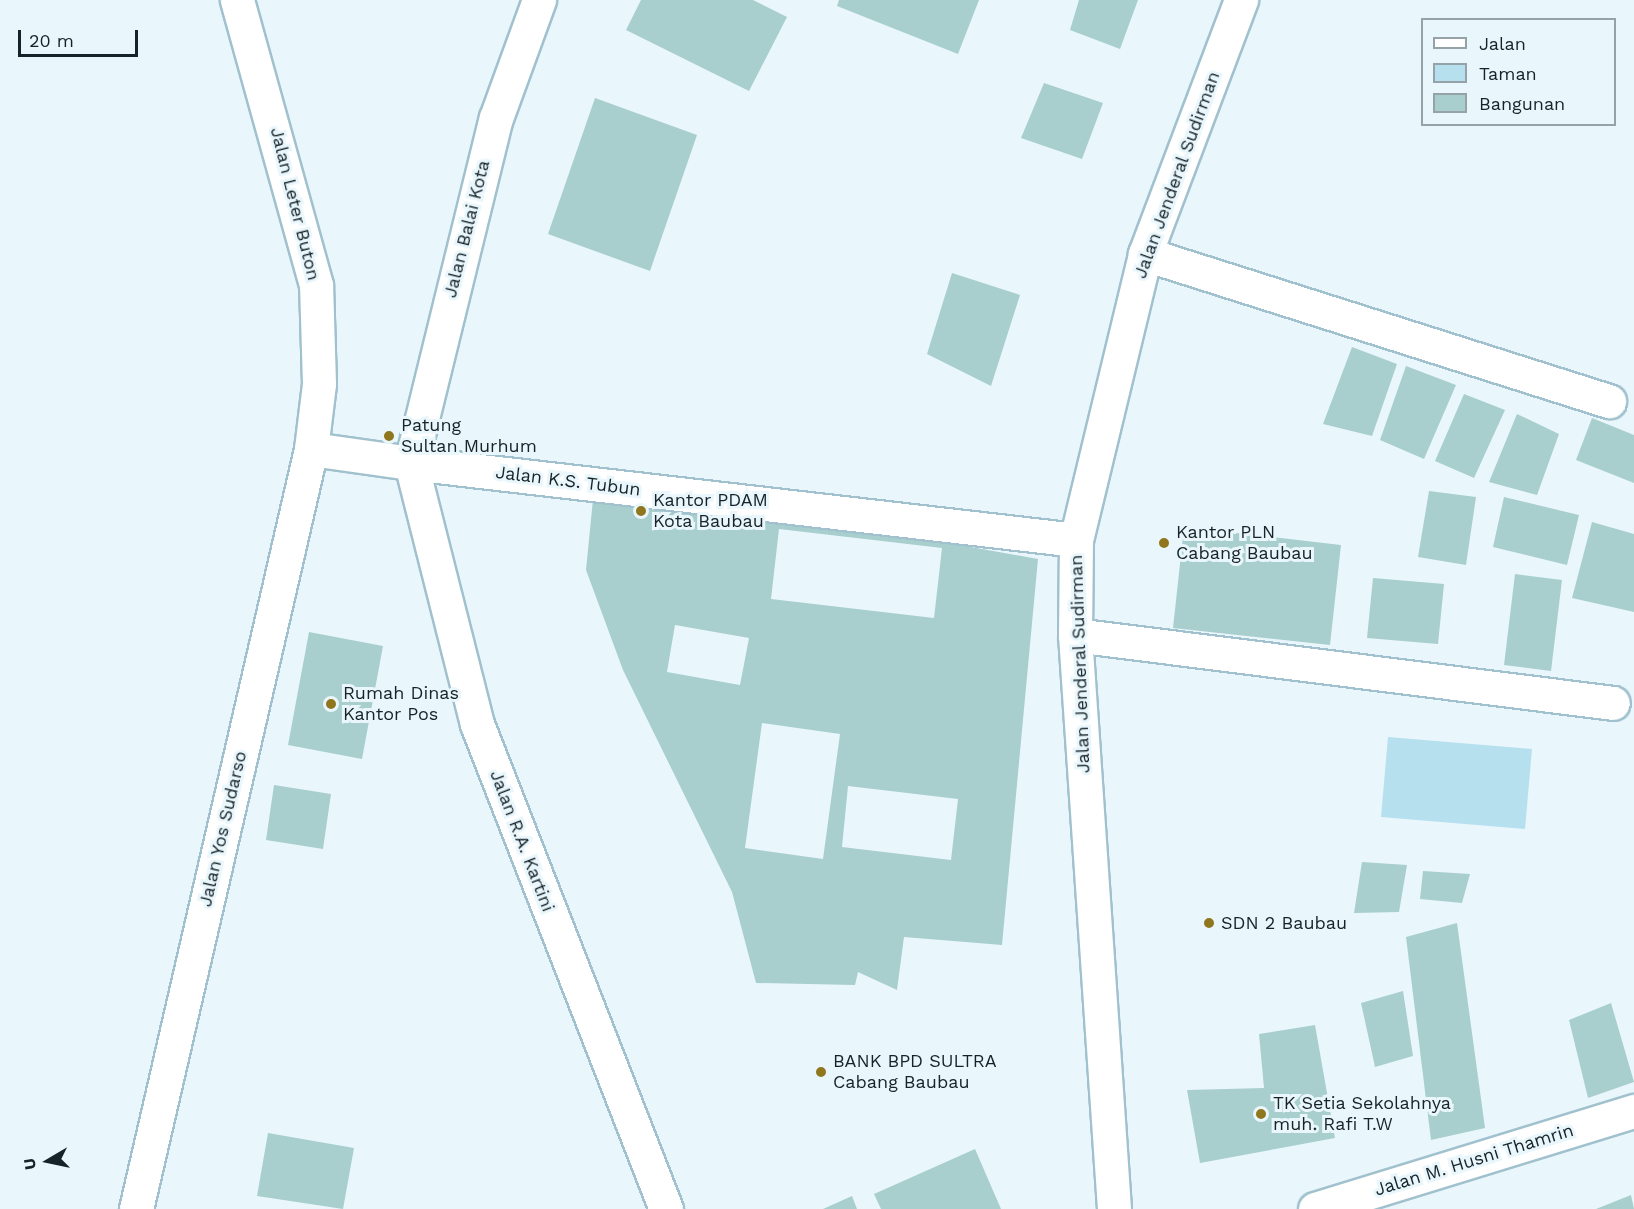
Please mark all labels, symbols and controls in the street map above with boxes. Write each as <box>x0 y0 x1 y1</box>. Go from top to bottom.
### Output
scale bar <box>21 18 141 56</box>
legend <box>1421 18 1616 126</box>
text: 20 m <box>29 30 74 51</box>
text: Jalan <box>1479 33 1526 54</box>
text: Taman <box>1479 63 1537 84</box>
street label: Jalan Jenderal Sudirman <box>1129 68 1225 282</box>
text: Bangunan <box>1479 93 1565 114</box>
street label: Jalan Leter Buton <box>265 125 325 283</box>
street label: Jalan Balai Kota <box>439 158 495 300</box>
place label: Patung Sultan Murhum <box>401 415 537 458</box>
marker: Patung Sultan Murhum <box>382 429 396 443</box>
street label: Jalan K.S. Tubun <box>494 461 642 501</box>
place label: Kantor PDAM Kota Baubau <box>653 490 768 532</box>
marker: Kantor PDAM Kota Baubau <box>634 504 648 518</box>
place label: Kantor PLN Cabang Baubau <box>1176 522 1312 564</box>
marker: Kantor PLN Cabang Baubau <box>1157 536 1171 550</box>
street label: Jalan Jenderal Sudirman <box>1065 554 1095 774</box>
place label: Rumah Dinas Kantor Pos <box>343 683 459 726</box>
marker: Rumah Dinas Kantor Pos <box>324 697 338 711</box>
street label: Jalan Yos Sudarso <box>195 749 251 909</box>
street label: Jalan R.A. Kartini <box>485 767 559 915</box>
place label: SDN 2 Baubau <box>1221 912 1347 934</box>
marker: SDN 2 Baubau <box>1202 916 1216 930</box>
place label: BANK BPD SULTRA Cabang Baubau <box>833 1051 997 1094</box>
marker: BANK BPD SULTRA Cabang Baubau <box>814 1065 828 1079</box>
place label: TK Setia Sekolahnya muh. Rafi T.W <box>1273 1093 1452 1136</box>
marker: TK Setia Sekolahnya muh. Rafi T.W <box>1254 1107 1268 1121</box>
street label: Jalan M. Husni Thamrin <box>1372 1119 1576 1201</box>
north arrow <box>18 1131 78 1191</box>
text: U <box>19 1157 40 1171</box>

